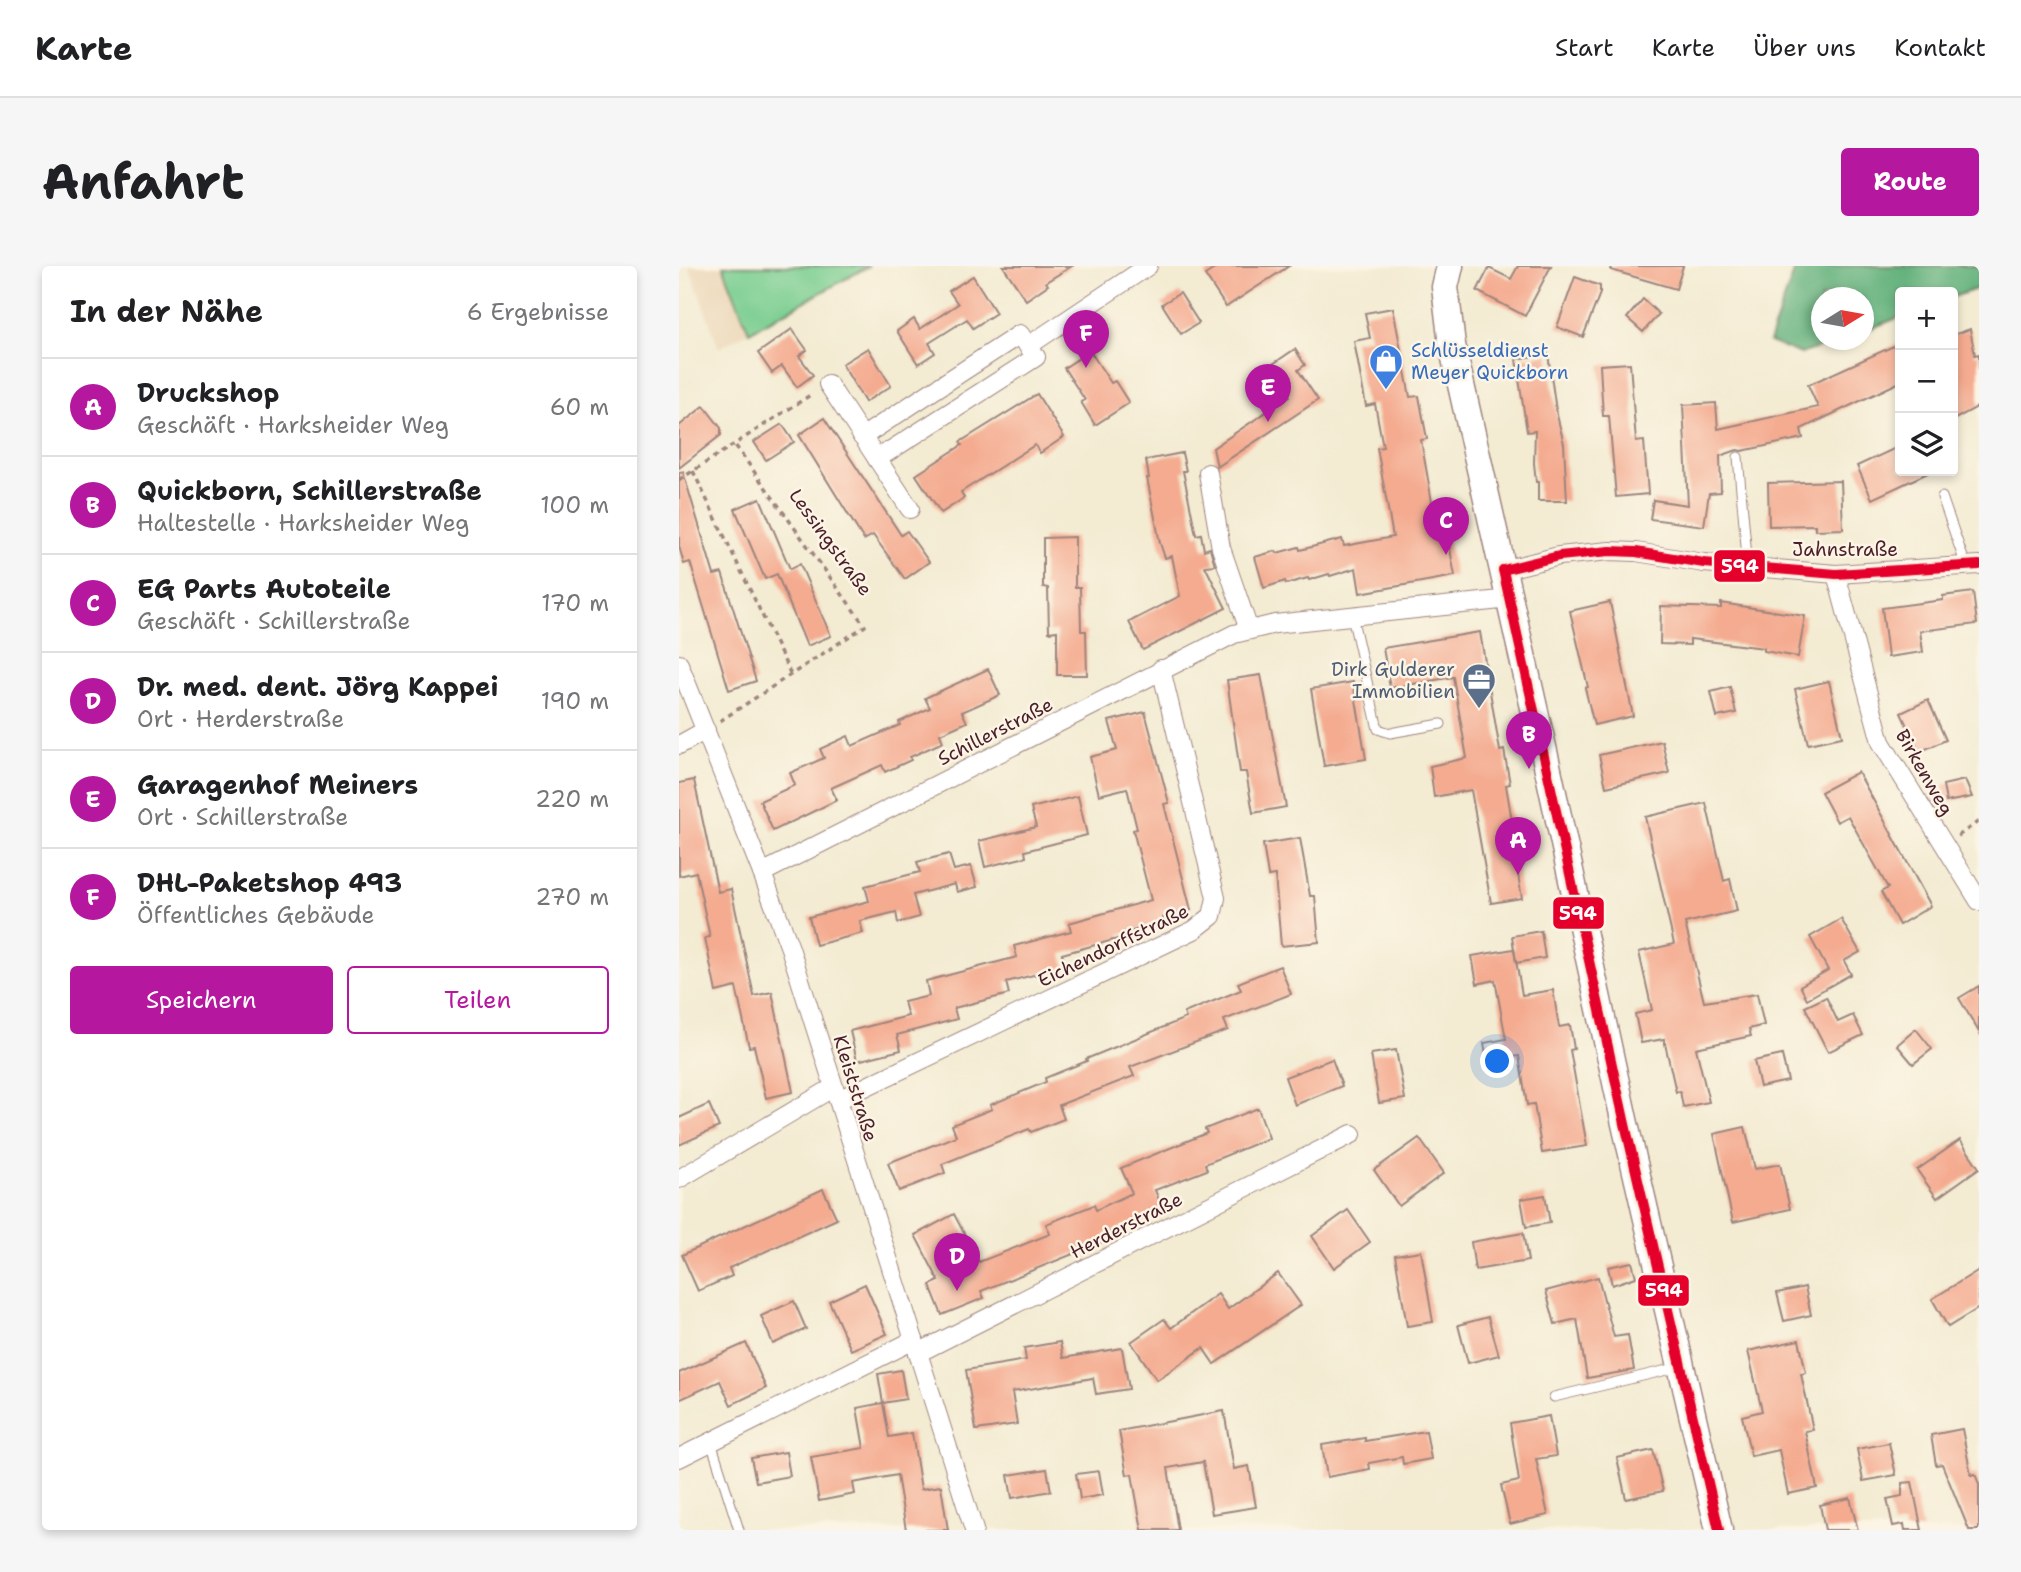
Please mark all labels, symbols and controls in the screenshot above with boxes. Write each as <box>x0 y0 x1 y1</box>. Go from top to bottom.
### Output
text: Karte <box>35 26 132 71</box>
text: Start <box>1555 32 1614 64</box>
text: Karte <box>1652 32 1715 64</box>
text: Über uns <box>1753 32 1856 64</box>
text: Kontakt <box>1894 32 1986 64</box>
button: Route <box>1841 148 1979 216</box>
text: Anfahrt <box>42 149 244 215</box>
north arrow <box>1811 287 1874 350</box>
map controls <box>1895 287 1958 476</box>
button: + <box>1895 287 1958 350</box>
text: In der Nähe <box>70 291 263 332</box>
text: 6 Ergebnisse <box>467 297 609 327</box>
pin: F <box>1063 310 1109 368</box>
place label: Schlüsseldienst Meyer Quickborn <box>1411 338 1568 385</box>
shop icon: Schlüsseldienst Meyer Quickborn <box>1367 342 1405 391</box>
button: − <box>1895 350 1958 413</box>
pin: E <box>1245 364 1291 422</box>
text: Druckshop <box>137 375 279 410</box>
text: A <box>84 392 102 422</box>
text: 60 m <box>550 392 609 422</box>
text: Geschäft · Harksheider Weg <box>137 410 449 440</box>
button: layers <box>1895 413 1958 476</box>
text: Quickborn, Schillerstraße <box>137 473 482 508</box>
street label: Lessingstraße <box>783 484 878 601</box>
text: B <box>86 490 100 520</box>
text: 100 m <box>540 490 609 520</box>
pin: C <box>1423 497 1469 555</box>
text: Haltestelle · Harksheider Weg <box>137 508 469 538</box>
street label: Jahnstraße <box>1792 537 1898 562</box>
line badge: 594 <box>1713 549 1766 583</box>
text: 594 <box>1721 554 1760 579</box>
text: EG Parts Autoteile <box>137 571 391 606</box>
text: C <box>86 588 100 618</box>
text: 170 m <box>541 588 609 618</box>
text: Geschäft · Schillerstraße <box>137 606 410 636</box>
place label: Dirk Gulderer Immobilien <box>1331 657 1455 704</box>
office icon: Dirk Gulderer Immobilien <box>1460 661 1498 710</box>
text: Dr. med. dent. Jörg Kappei <box>137 669 498 704</box>
text: D <box>85 686 101 716</box>
text: 190 m <box>541 686 609 716</box>
street label: Schillerstraße <box>933 692 1057 771</box>
text: Ort · Herderstraße <box>137 704 344 734</box>
pin: B <box>1506 711 1552 769</box>
street label: Birkenweg <box>1890 725 1959 820</box>
text: Garagenhof Meiners <box>137 767 418 802</box>
text: E <box>85 784 101 814</box>
text: 220 m <box>535 784 609 814</box>
text: Ort · Schillerstraße <box>137 802 348 832</box>
pin: A <box>1495 817 1541 875</box>
text: DHL-Paketshop 493 <box>137 865 402 900</box>
text: F <box>86 882 100 912</box>
text: 270 m <box>535 882 609 912</box>
line badge: 594 <box>1552 896 1605 930</box>
street label: Eichendorffstraße <box>1034 898 1193 993</box>
text: Öffentliches Gebäude <box>137 900 375 930</box>
text: 594 <box>1559 901 1598 926</box>
button: Speichern <box>70 966 333 1034</box>
button: Teilen <box>347 966 609 1034</box>
street label: Kleiststraße <box>827 1032 884 1144</box>
your location <box>1480 1044 1514 1078</box>
street label: Herderstraße <box>1066 1186 1187 1264</box>
pin: D <box>934 1233 980 1291</box>
line badge: 594 <box>1637 1274 1690 1307</box>
text: 594 <box>1645 1278 1684 1303</box>

